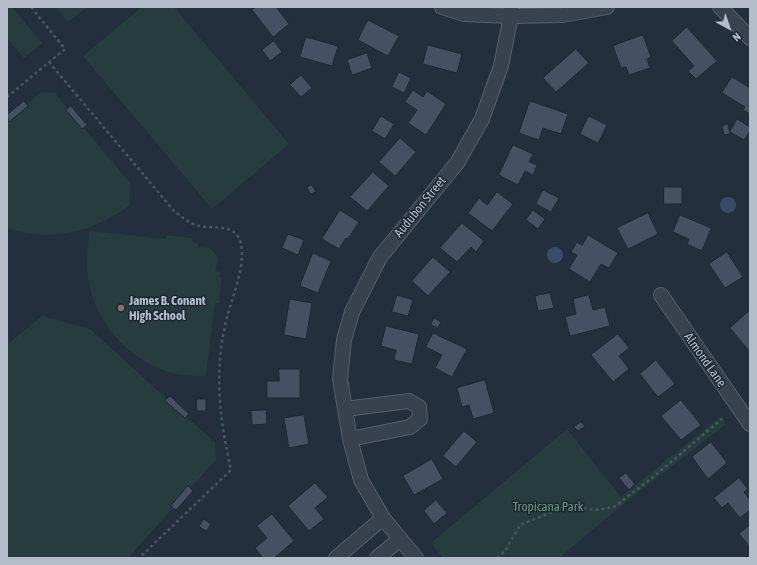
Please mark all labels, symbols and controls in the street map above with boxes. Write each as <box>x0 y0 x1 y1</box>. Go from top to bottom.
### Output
north arrow <box>709 8 749 48</box>
text: N <box>730 31 743 44</box>
street label: Audubon Street <box>391 173 449 241</box>
place label: James B. Conant High School <box>129 293 205 324</box>
marker: James B. Conant High School <box>116 303 126 313</box>
street label: Almond Lane <box>681 330 729 390</box>
park label: Tropicana Park <box>513 499 583 515</box>

